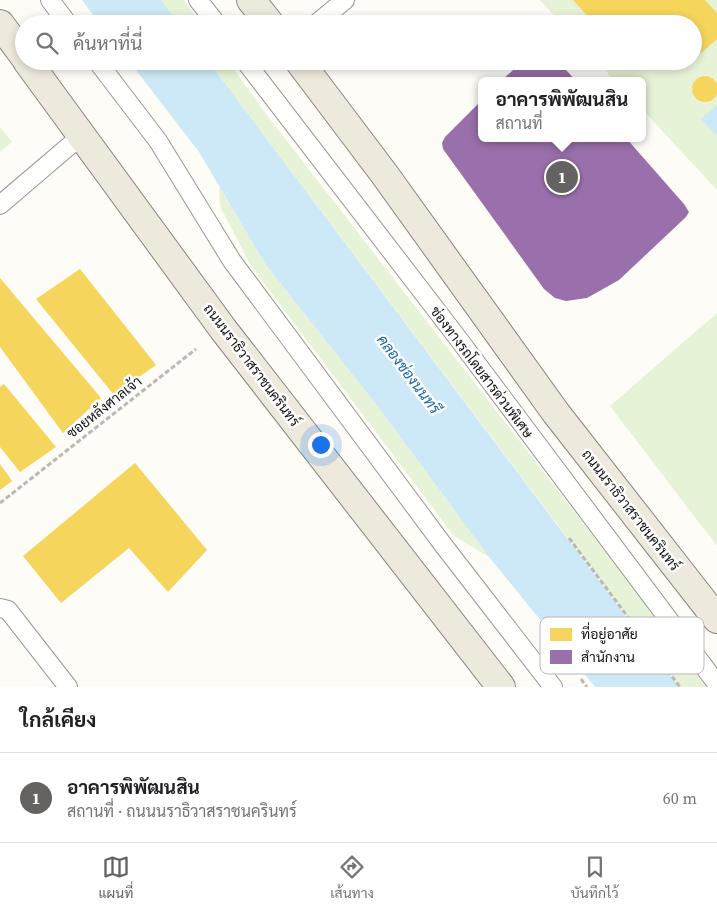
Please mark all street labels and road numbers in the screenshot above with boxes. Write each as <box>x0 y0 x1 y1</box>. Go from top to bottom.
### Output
street label: ถนนนราธิวาสราชนครินทร์ <box>199 299 305 431</box>
street label: ช่องทางรถโดยสารด่วนพิเศษ <box>426 302 539 442</box>
street label: ซอยหลังศาลเจ้า <box>62 371 146 443</box>
street label: ถนนนราธิวาสราชนครินทร์ <box>577 445 685 575</box>

